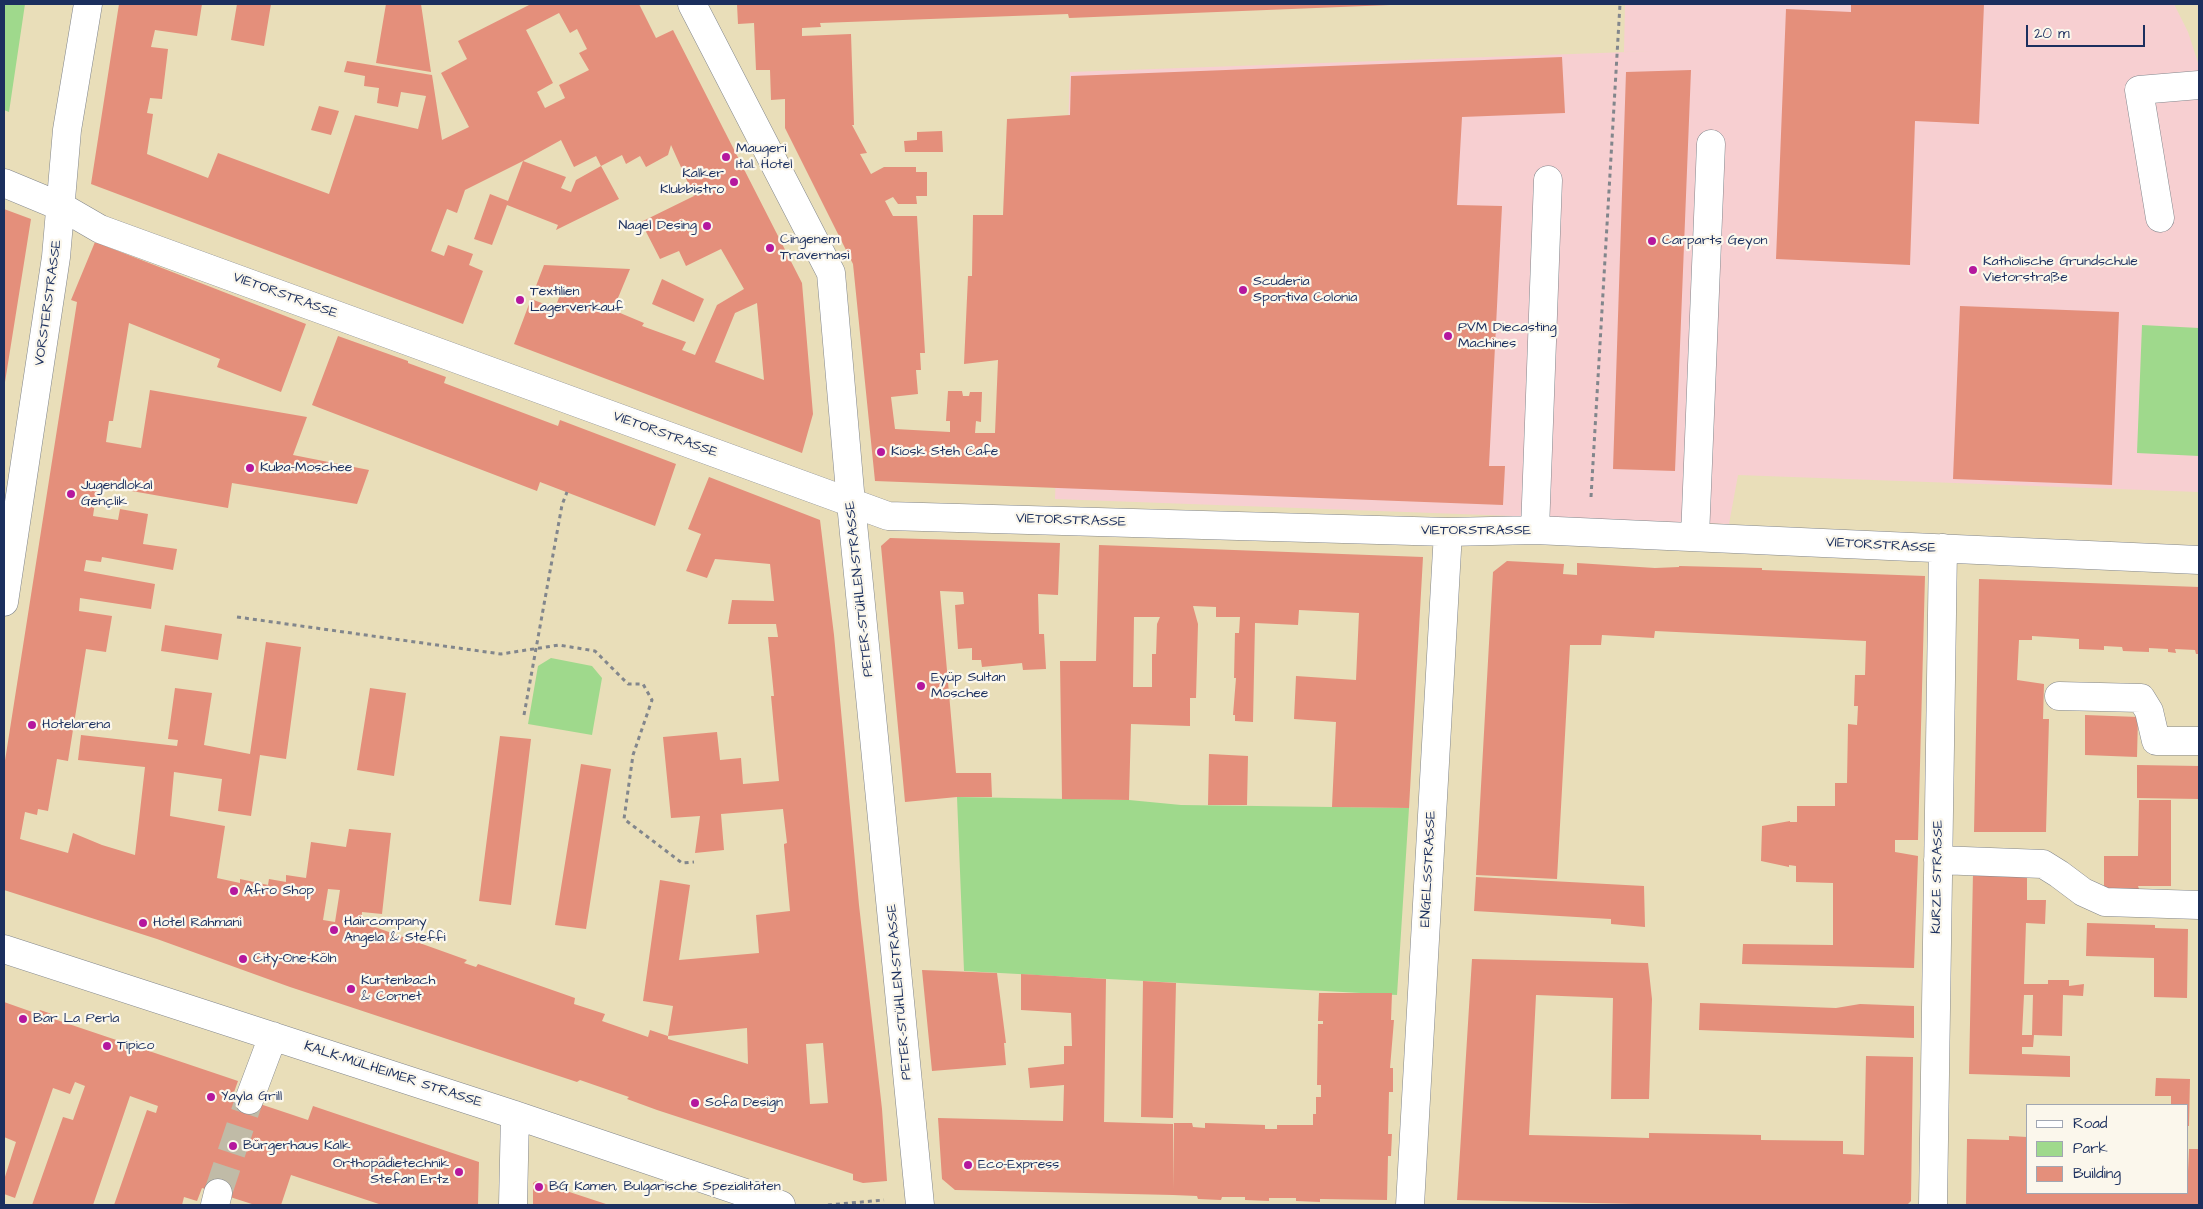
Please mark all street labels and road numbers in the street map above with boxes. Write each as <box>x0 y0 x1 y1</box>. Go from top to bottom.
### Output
street label: VORSTERSTRASSE <box>32 239 66 367</box>
street label: VIETORSTRASSE <box>230 269 340 323</box>
street label: VIETORSTRASSE <box>610 408 720 462</box>
street label: PETER-STÜHLEN-STRASSE <box>842 500 878 678</box>
street label: VIETORSTRASSE <box>1016 511 1126 531</box>
street label: VIETORSTRASSE <box>1421 523 1531 539</box>
street label: VIETORSTRASSE <box>1826 535 1936 557</box>
street label: ENGELSSTRASSE <box>1418 810 1440 928</box>
street label: KURZE STRASSE <box>1929 820 1947 934</box>
street label: PETER-STÜHLEN-STRASSE <box>884 903 916 1081</box>
street label: KALK-MÜLHEIMER STRASSE <box>302 1038 484 1112</box>

